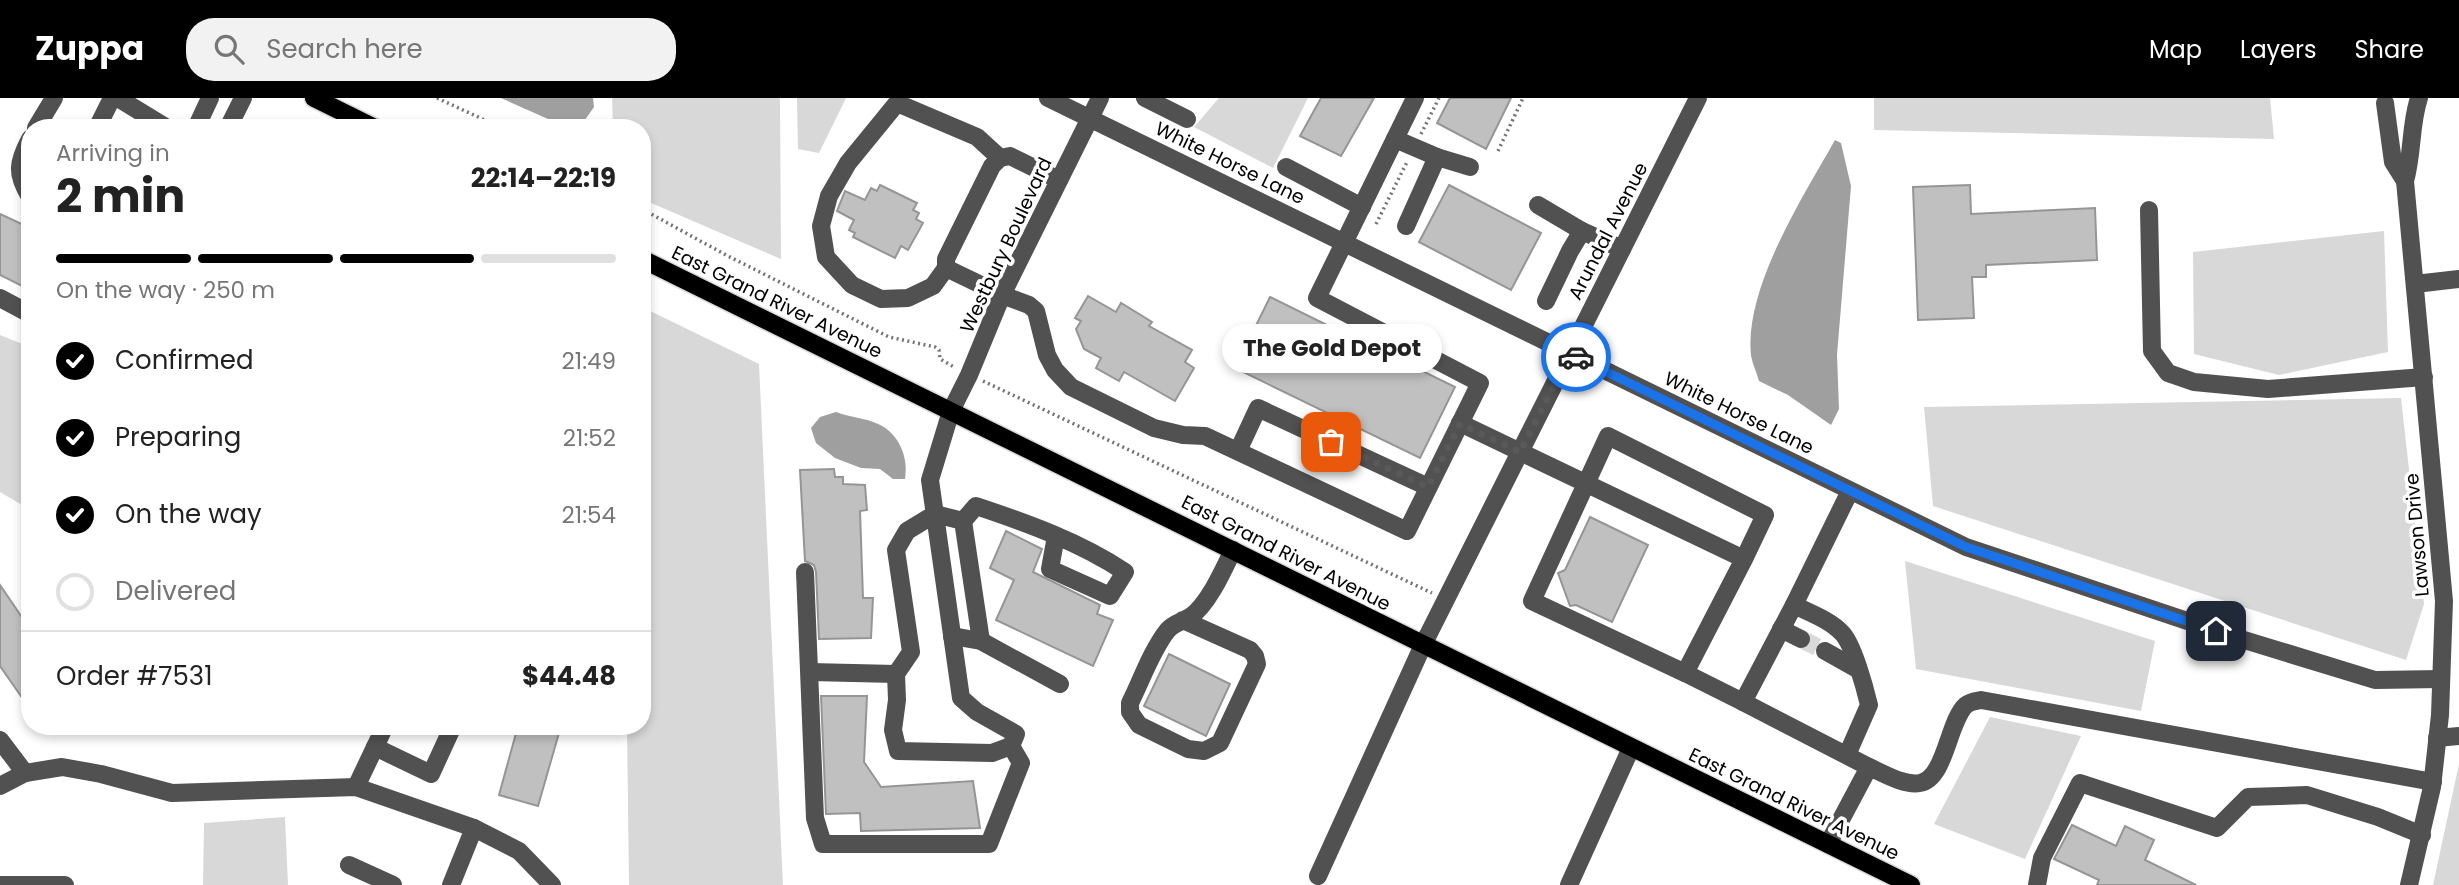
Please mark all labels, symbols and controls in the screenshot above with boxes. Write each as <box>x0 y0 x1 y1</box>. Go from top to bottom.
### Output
search box <box>186 18 676 81</box>
text: Zuppa <box>35 25 144 72</box>
icon: search <box>210 30 248 68</box>
text: Search here <box>266 31 423 67</box>
text: Map <box>2149 33 2202 66</box>
text: Layers <box>2240 33 2316 66</box>
text: Share <box>2354 33 2424 66</box>
street label: White Horse Lane <box>1151 115 1309 211</box>
text: Arriving in <box>56 137 170 169</box>
street label: Westbury Boulevard <box>953 153 1059 337</box>
street label: Arundal Avenue <box>1562 158 1654 304</box>
text: 22:14–22:19 <box>471 160 616 196</box>
text: 2 min <box>56 164 185 228</box>
street label: East Grand River Avenue <box>667 239 887 365</box>
text: On the way · 250 m <box>56 274 275 306</box>
courier <box>1541 322 1611 392</box>
callout: The Gold Depot <box>1221 323 1441 372</box>
text: The Gold Depot <box>1243 332 1421 364</box>
icon: car <box>1557 338 1595 376</box>
icon: check <box>56 342 94 380</box>
text: Confirmed <box>115 342 253 378</box>
text: 21:49 <box>562 345 616 377</box>
street label: White Horse Lane <box>1660 365 1818 461</box>
pin <box>1301 412 1361 472</box>
icon: check <box>56 419 94 457</box>
text: Preparing <box>115 419 241 455</box>
text: 21:52 <box>563 422 616 454</box>
icon: bag <box>1312 423 1350 461</box>
street label: Lawson Drive <box>2398 472 2436 598</box>
street label: East Grand River Avenue <box>1177 488 1395 618</box>
icon: check <box>56 496 94 534</box>
text: On the way <box>115 496 262 532</box>
text: 21:54 <box>562 499 616 531</box>
text: Delivered <box>115 573 236 609</box>
pin <box>2186 601 2246 661</box>
icon: home <box>2197 612 2235 650</box>
text: Order #7531 <box>56 658 212 694</box>
text: $44.48 <box>522 658 616 694</box>
street label: East Grand River Avenue <box>1684 741 1904 867</box>

